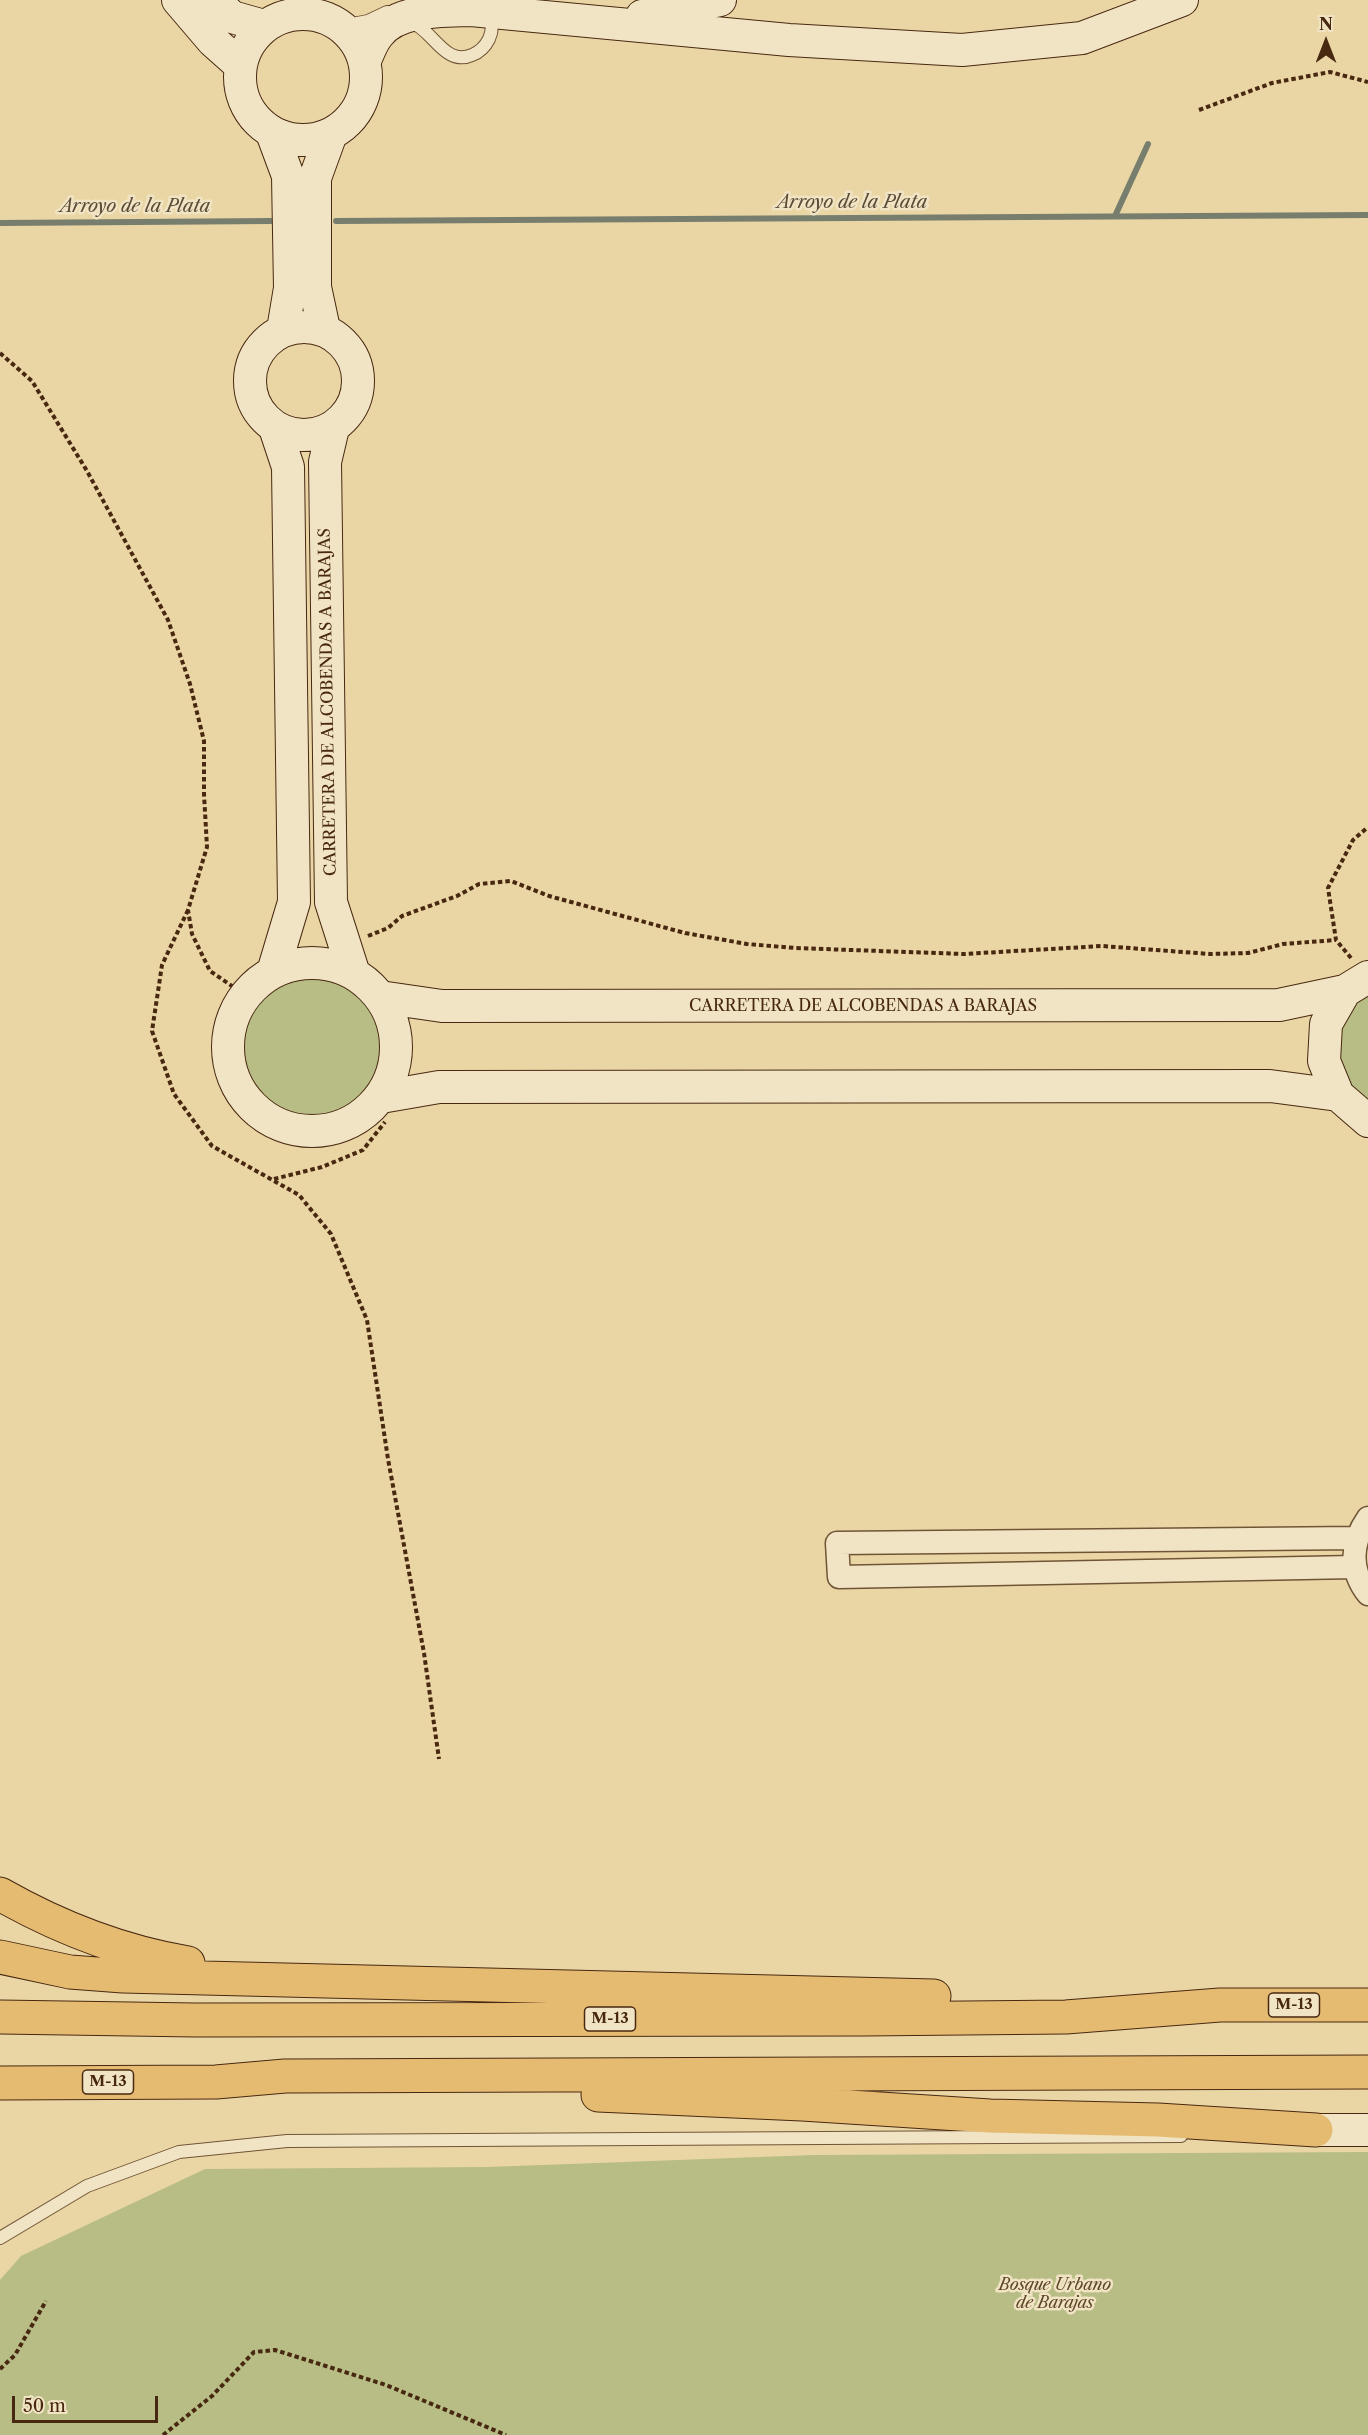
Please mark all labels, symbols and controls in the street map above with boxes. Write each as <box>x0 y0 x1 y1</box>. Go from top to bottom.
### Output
north arrow <box>1296 12 1356 72</box>
text: N <box>1319 14 1333 34</box>
water label: Arroyo de la Plata <box>777 192 927 214</box>
water label: Arroyo de la Plata <box>60 196 210 218</box>
street label: CARRETERA DE ALCOBENDAS A BARAJAS <box>315 528 341 876</box>
street label: CARRETERA DE ALCOBENDAS A BARAJAS <box>689 996 1037 1016</box>
road number: M-13 <box>1268 1993 1320 2017</box>
road number: M-13 <box>584 2007 636 2031</box>
road number: M-13 <box>82 2070 134 2094</box>
park label: Bosque Urbano de Barajas <box>999 2275 1111 2313</box>
scale bar <box>15 2384 160 2422</box>
text: 50 m <box>23 2395 66 2417</box>

